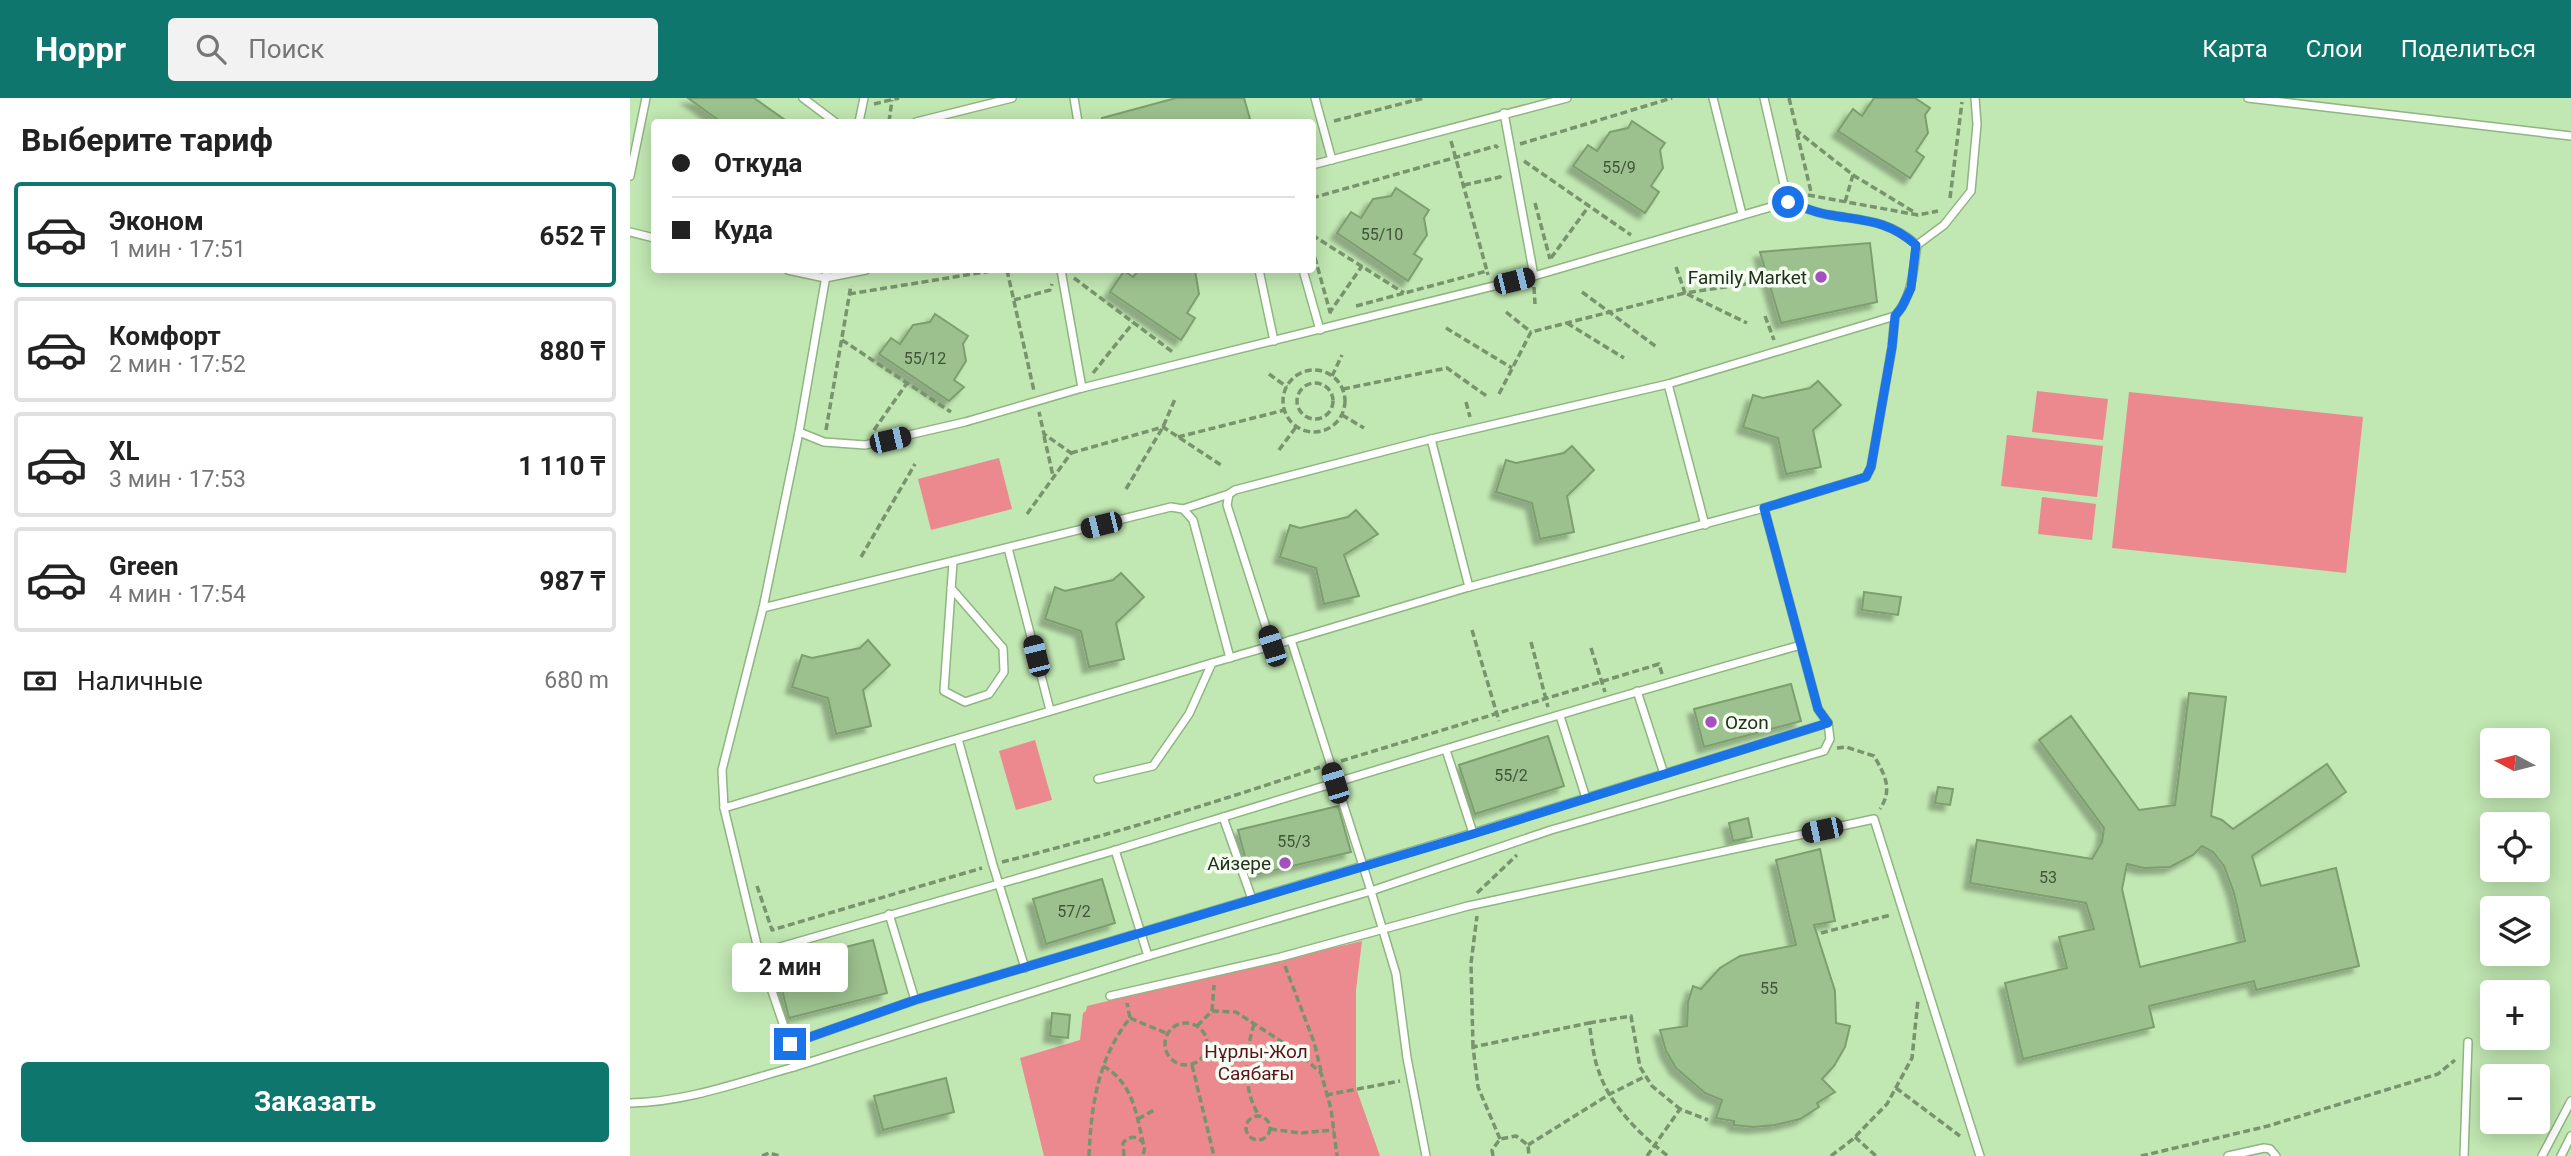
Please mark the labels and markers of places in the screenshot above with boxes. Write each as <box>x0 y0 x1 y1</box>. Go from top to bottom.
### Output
place label: Family Market <box>1688 266 1807 289</box>
marker: Family Market <box>1813 269 1829 285</box>
place label: Ozon <box>1725 711 1769 734</box>
marker: Ozon <box>1703 714 1719 730</box>
place label: Айзере <box>1207 852 1271 875</box>
marker: Айзере <box>1277 855 1293 871</box>

